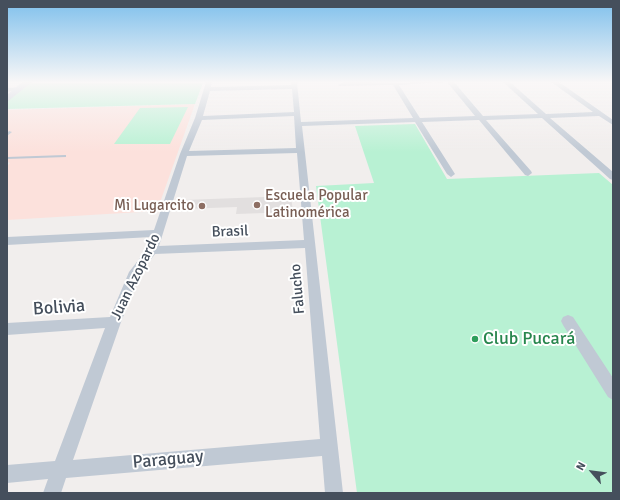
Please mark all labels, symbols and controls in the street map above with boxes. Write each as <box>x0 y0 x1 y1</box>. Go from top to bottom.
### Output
place label: Escuela Popular Latinomérica <box>265 187 368 222</box>
place label: Mi Lugarcito <box>114 197 194 215</box>
marker: Escuela Popular Latinomérica <box>252 200 262 210</box>
marker: Mi Lugarcito <box>197 201 207 211</box>
street label: Brasil <box>211 222 249 242</box>
street label: Juan Azopardo <box>107 231 165 323</box>
street label: Falucho <box>287 263 309 315</box>
street label: Bolivia <box>32 295 86 321</box>
place label: Club Pucará <box>483 328 575 350</box>
marker: Club Pucará <box>470 334 480 344</box>
street label: Paraguay <box>132 446 204 474</box>
north arrow <box>572 452 612 492</box>
text: N <box>573 460 588 473</box>

